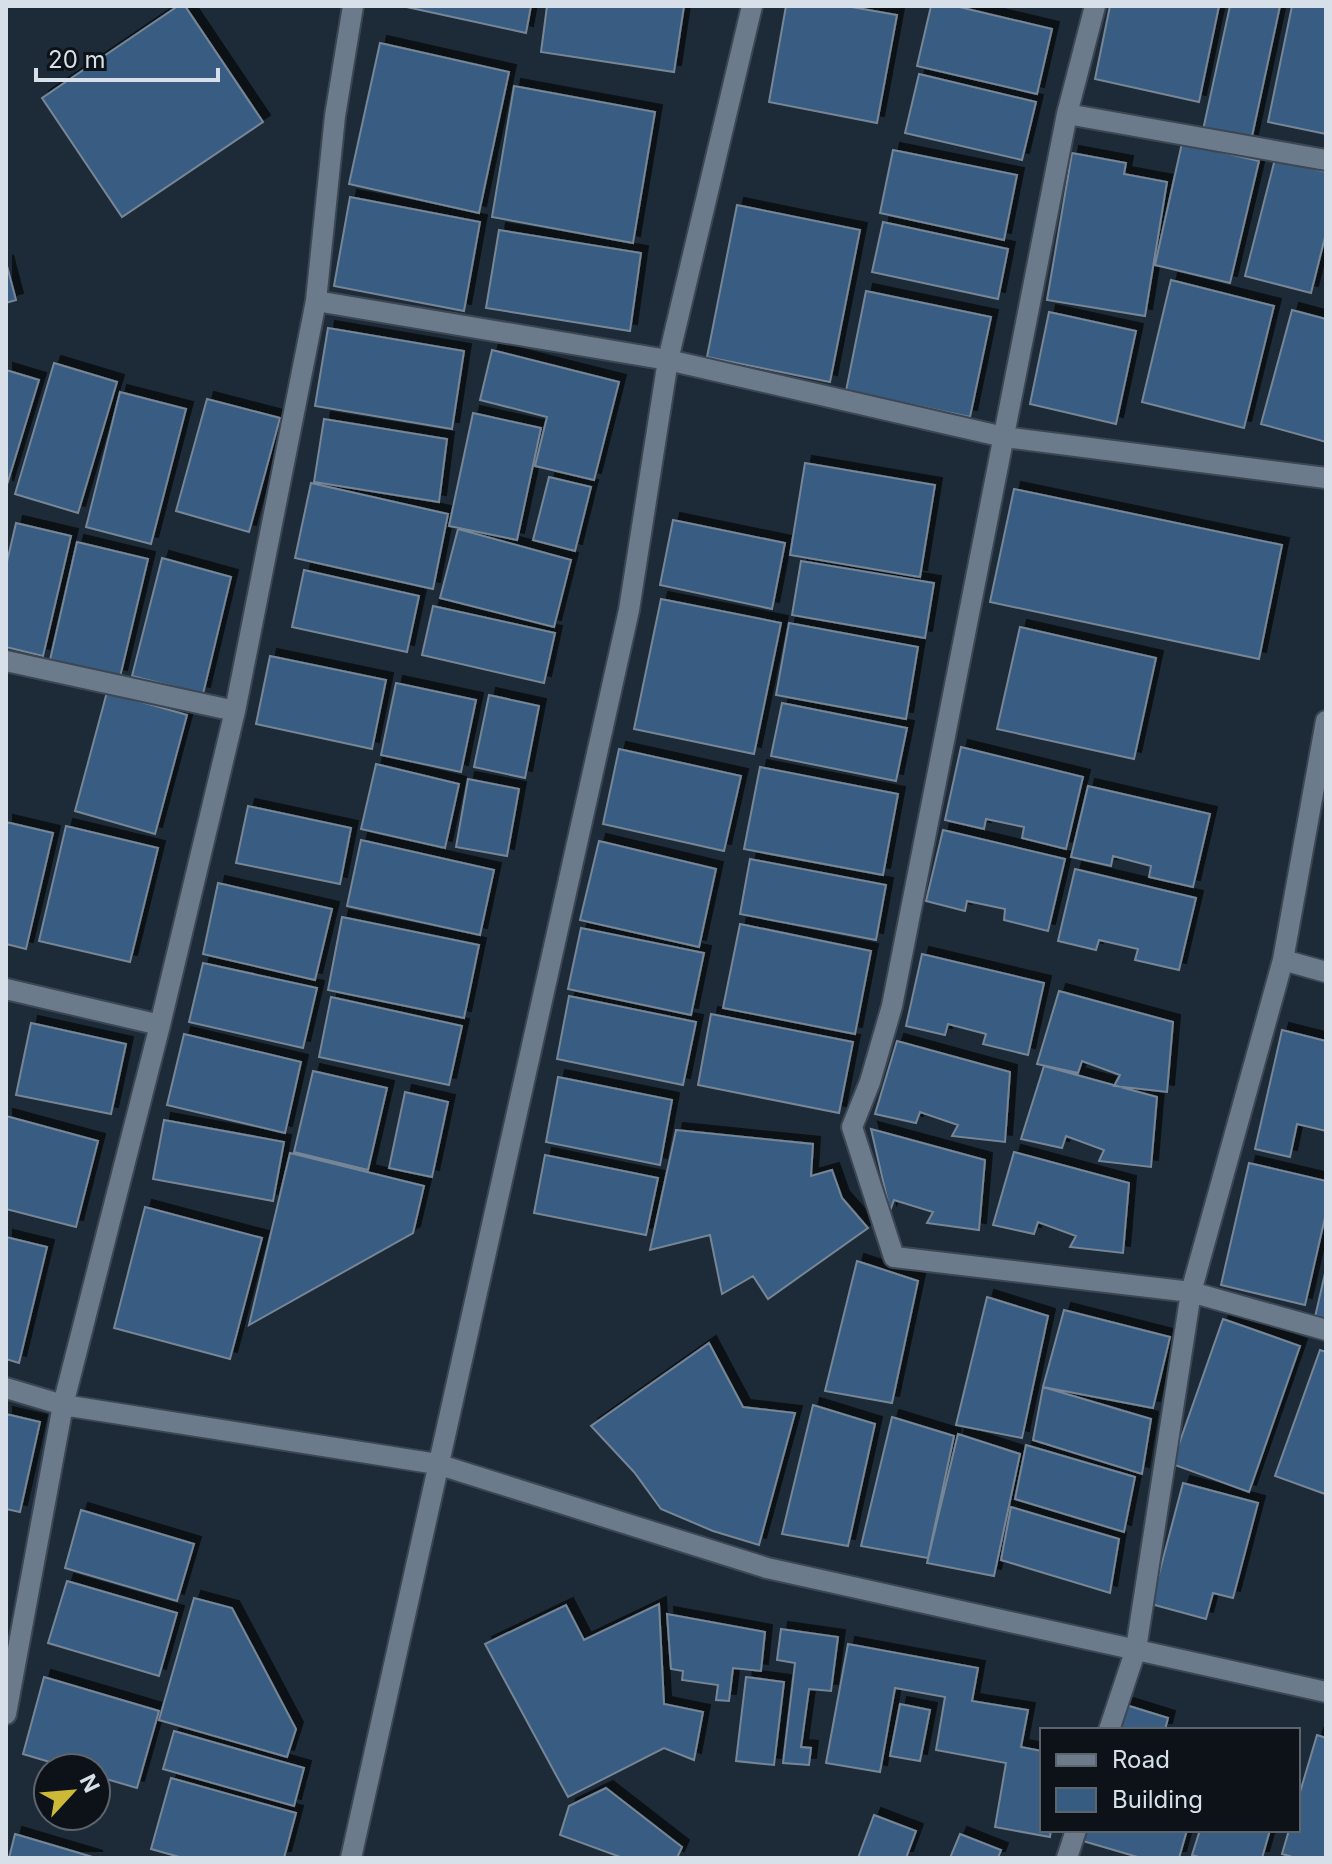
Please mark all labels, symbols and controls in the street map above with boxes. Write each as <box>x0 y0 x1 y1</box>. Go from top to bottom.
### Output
scale bar <box>36 32 218 82</box>
text: 20 m <box>48 45 106 74</box>
legend <box>1040 1728 1300 1832</box>
text: Road <box>1112 1745 1170 1774</box>
north arrow <box>32 1752 112 1832</box>
text: N <box>75 1770 105 1796</box>
text: Building <box>1112 1785 1203 1814</box>

